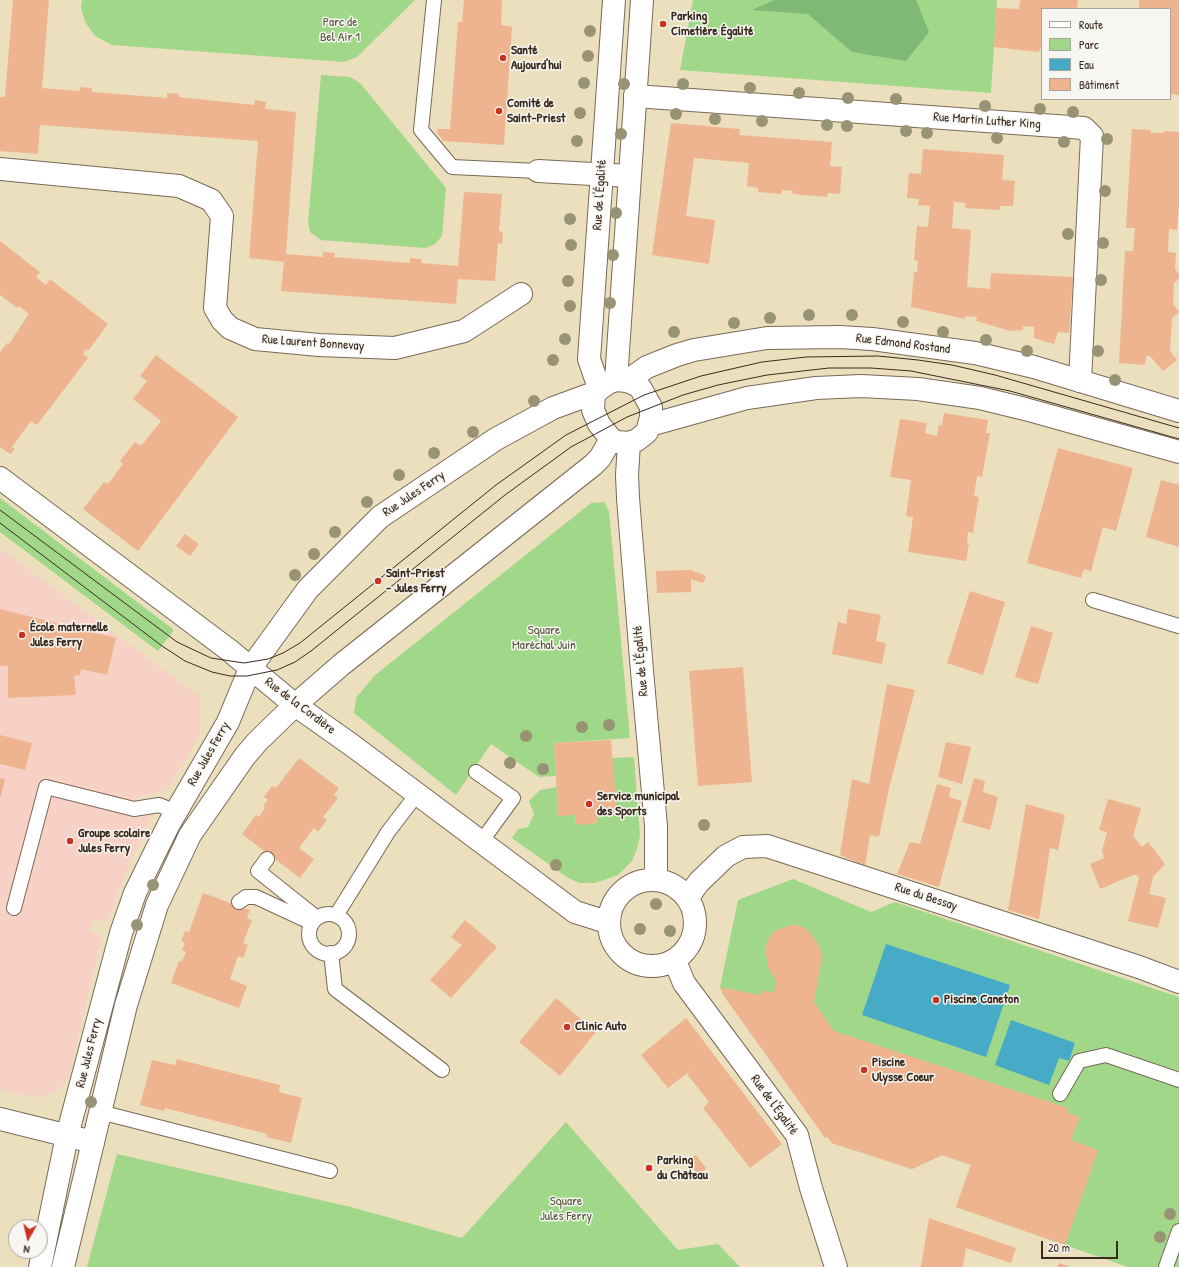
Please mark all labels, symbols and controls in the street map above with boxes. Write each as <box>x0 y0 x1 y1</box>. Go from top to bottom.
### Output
legend <box>1041 8 1171 100</box>
place label: Parking Cimetière Égalité <box>671 9 753 40</box>
park label: Parc de Bel Air 1 <box>320 15 360 46</box>
text: Route <box>1079 16 1103 33</box>
marker: Parking Cimetière Égalité <box>658 19 668 29</box>
text: Parc <box>1079 36 1099 53</box>
place label: Santé Aujourd'hui <box>511 43 562 74</box>
marker: Santé Aujourd'hui <box>498 53 508 63</box>
text: Eau <box>1079 56 1094 73</box>
text: Bâtiment <box>1079 76 1119 93</box>
place label: Comité de Saint-Priest <box>507 96 565 127</box>
marker: Comité de Saint-Priest <box>494 106 504 116</box>
street label: Rue Martin Luther King <box>933 109 1041 133</box>
street label: Rue de l'Égalité <box>590 159 610 231</box>
street label: Rue Edmond Rostand <box>855 330 951 358</box>
street label: Rue Laurent Bonnevay <box>261 332 365 354</box>
street label: Rue Jules Ferry <box>380 468 448 520</box>
place label: Saint-Priest - Jules Ferry <box>386 566 446 597</box>
marker: Saint-Priest - Jules Ferry <box>373 576 383 586</box>
place label: École maternelle Jules Ferry <box>30 620 108 651</box>
park label: Square Maréchal Juin <box>512 623 576 654</box>
street label: Rue de l'Égalité <box>630 625 652 697</box>
marker: École maternelle Jules Ferry <box>17 630 27 640</box>
street label: Rue de la Cordière <box>261 674 339 738</box>
street label: Rue Jules Ferry <box>184 719 234 789</box>
place label: Service municipal des Sports <box>597 789 679 820</box>
marker: Service municipal des Sports <box>584 799 594 809</box>
place label: Groupe scolaire Jules Ferry <box>78 826 150 857</box>
marker: Groupe scolaire Jules Ferry <box>65 836 75 846</box>
street label: Rue du Bessay <box>893 880 959 914</box>
place label: Piscine Caneton <box>944 992 1019 1008</box>
marker: Piscine Caneton <box>931 995 941 1005</box>
street label: Rue Jules Ferry <box>73 1016 105 1090</box>
place label: Clinic Auto <box>575 1019 627 1035</box>
marker: Clinic Auto <box>562 1022 572 1032</box>
place label: Piscine Ulysse Coeur <box>872 1055 934 1086</box>
marker: Piscine Ulysse Coeur <box>859 1065 869 1075</box>
street label: Rue de l'Égalité <box>747 1072 801 1138</box>
place label: Parking du Château <box>657 1153 708 1184</box>
marker: Parking du Château <box>644 1163 654 1173</box>
park label: Square Jules Ferry <box>540 1194 592 1225</box>
north arrow <box>8 1219 48 1259</box>
scale bar <box>1043 1233 1120 1259</box>
text: 20 m <box>1048 1239 1070 1256</box>
text: N <box>23 1243 30 1257</box>

